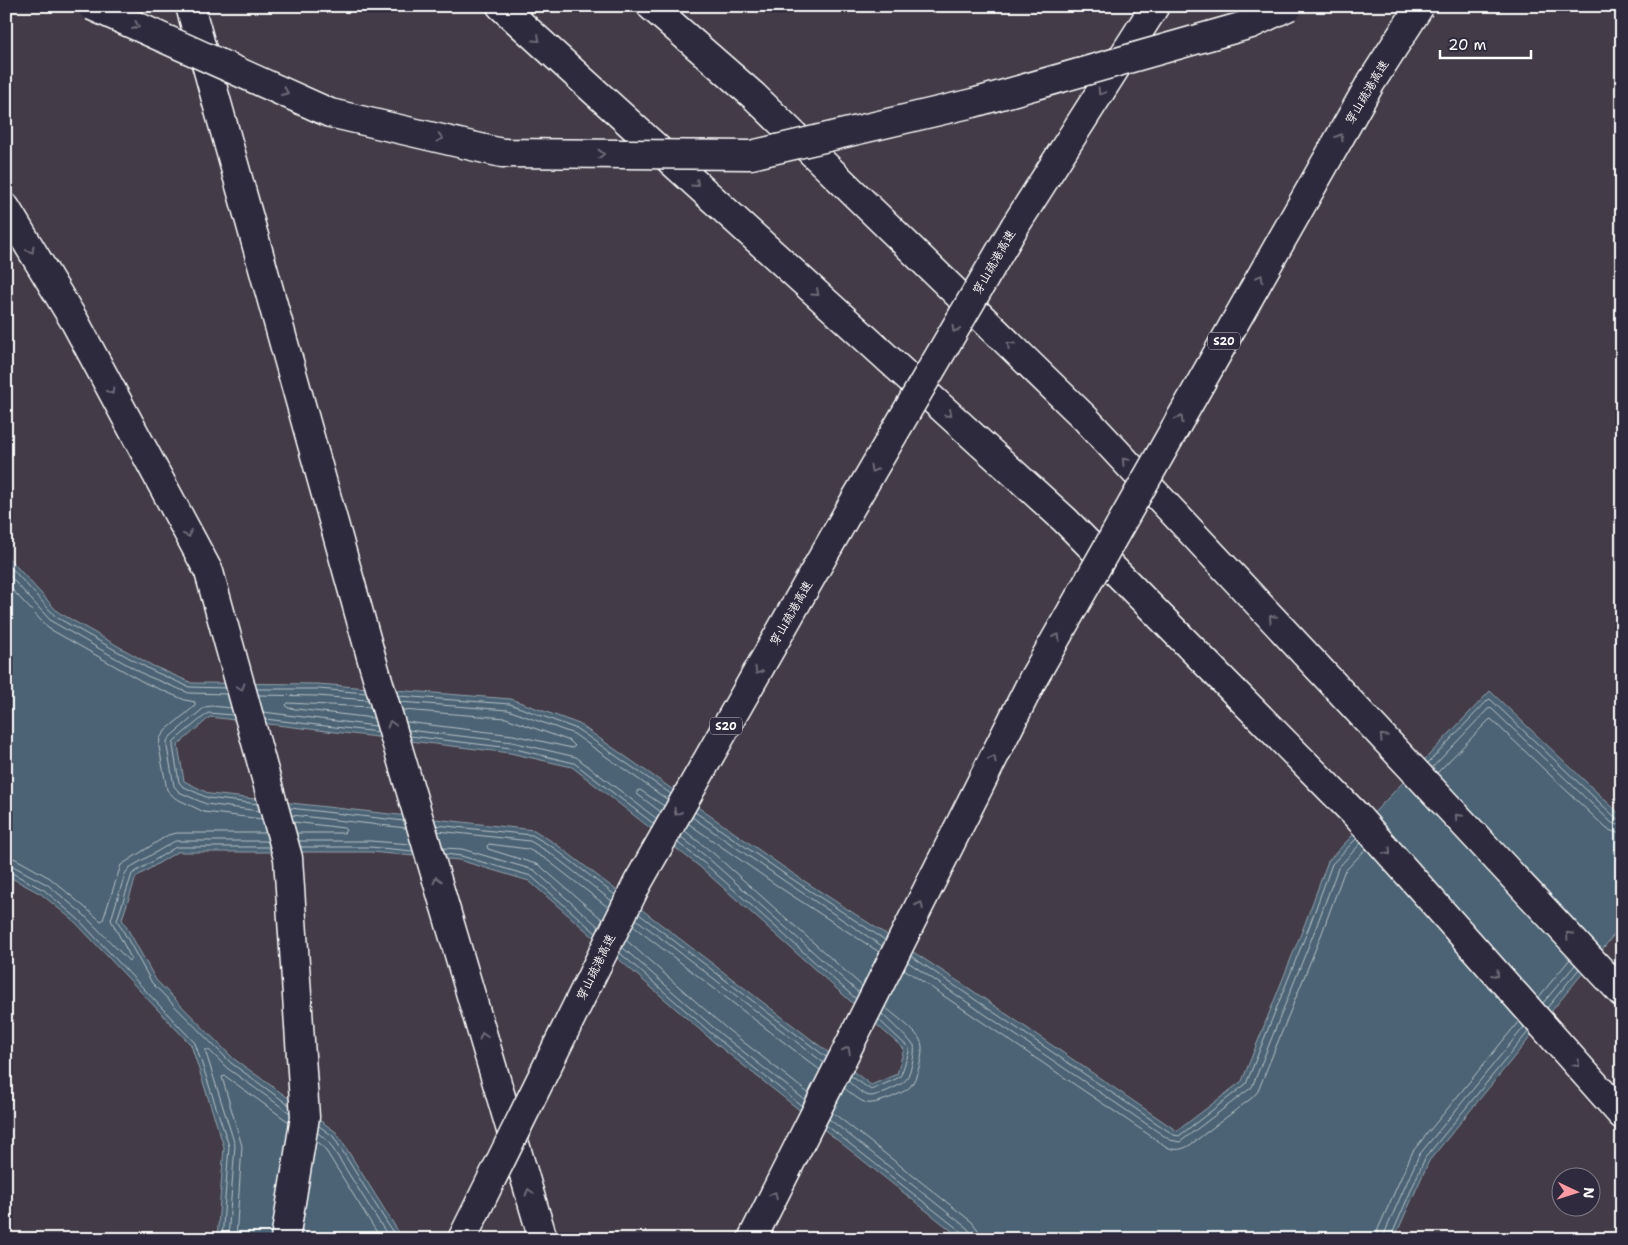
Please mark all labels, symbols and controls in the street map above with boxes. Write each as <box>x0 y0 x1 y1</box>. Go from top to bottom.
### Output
one-way arrow <box>131 20 140 31</box>
scale bar <box>1440 28 1532 60</box>
one-way arrow <box>531 33 540 42</box>
text: 20 m <box>1448 35 1487 55</box>
street label: 穿山疏港高速 <box>1342 57 1392 127</box>
one-way arrow <box>280 86 289 97</box>
one-way arrow <box>1097 86 1107 95</box>
one-way arrow <box>435 132 444 143</box>
one-way arrow <box>1334 133 1344 142</box>
one-way arrow <box>597 149 605 159</box>
one-way arrow <box>690 178 699 187</box>
street label: 穿山疏港高速 <box>969 227 1019 297</box>
one-way arrow <box>25 244 35 253</box>
one-way arrow <box>1254 274 1264 283</box>
one-way arrow <box>810 287 819 296</box>
one-way arrow <box>952 323 962 332</box>
road number: S20 <box>1208 332 1240 350</box>
one-way arrow <box>1007 342 1016 351</box>
one-way arrow <box>105 386 115 395</box>
one-way arrow <box>944 408 953 417</box>
one-way arrow <box>1174 416 1184 425</box>
one-way arrow <box>1122 457 1131 466</box>
one-way arrow <box>870 464 880 473</box>
one-way arrow <box>182 529 192 538</box>
street label: 穿山疏港高速 <box>766 578 816 648</box>
one-way arrow <box>1269 614 1278 623</box>
one-way arrow <box>1050 633 1060 642</box>
one-way arrow <box>754 665 764 674</box>
one-way arrow <box>235 682 245 691</box>
road number: S20 <box>710 718 742 734</box>
one-way arrow <box>387 721 397 729</box>
one-way arrow <box>1379 733 1388 742</box>
one-way arrow <box>986 755 997 764</box>
one-way arrow <box>674 807 684 816</box>
one-way arrow <box>1455 813 1464 822</box>
one-way arrow <box>1382 846 1391 855</box>
one-way arrow <box>433 877 443 885</box>
one-way arrow <box>914 901 924 910</box>
street label: 穿山疏港高速 <box>573 931 619 1003</box>
one-way arrow <box>1566 932 1575 941</box>
one-way arrow <box>1490 968 1499 977</box>
one-way arrow <box>479 1033 489 1041</box>
one-way arrow <box>841 1046 851 1055</box>
one-way arrow <box>1571 1059 1580 1068</box>
north arrow <box>1550 1168 1600 1218</box>
text: N <box>1580 1187 1598 1199</box>
one-way arrow <box>525 1188 535 1197</box>
one-way arrow <box>768 1191 778 1200</box>

